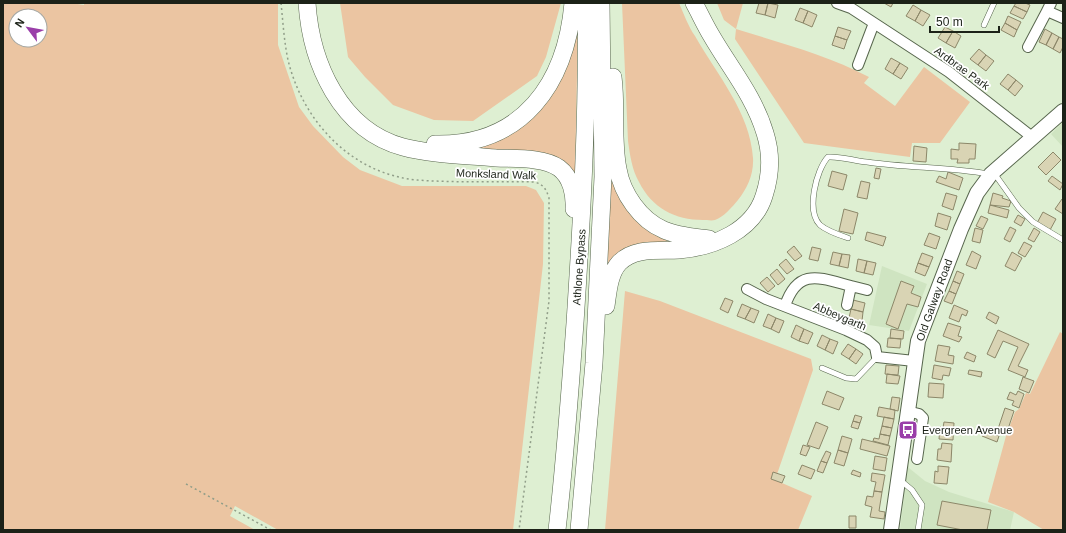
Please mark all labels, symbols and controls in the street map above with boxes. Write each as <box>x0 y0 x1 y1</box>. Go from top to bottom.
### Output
north arrow <box>8 8 48 48</box>
scale bar <box>930 8 999 34</box>
text: 50 m <box>936 15 963 29</box>
text: N <box>12 16 27 29</box>
street label: Ardbrae Park <box>932 44 992 92</box>
street label: Monksland Walk <box>456 167 537 181</box>
street label: Athlone Bypass <box>570 228 588 306</box>
street label: Old Galway Road <box>914 257 954 343</box>
street label: Abbeygarth <box>812 299 868 333</box>
bus stop icon: Evergreen Avenue <box>897 419 919 441</box>
place label: Evergreen Avenue <box>922 424 1012 436</box>

